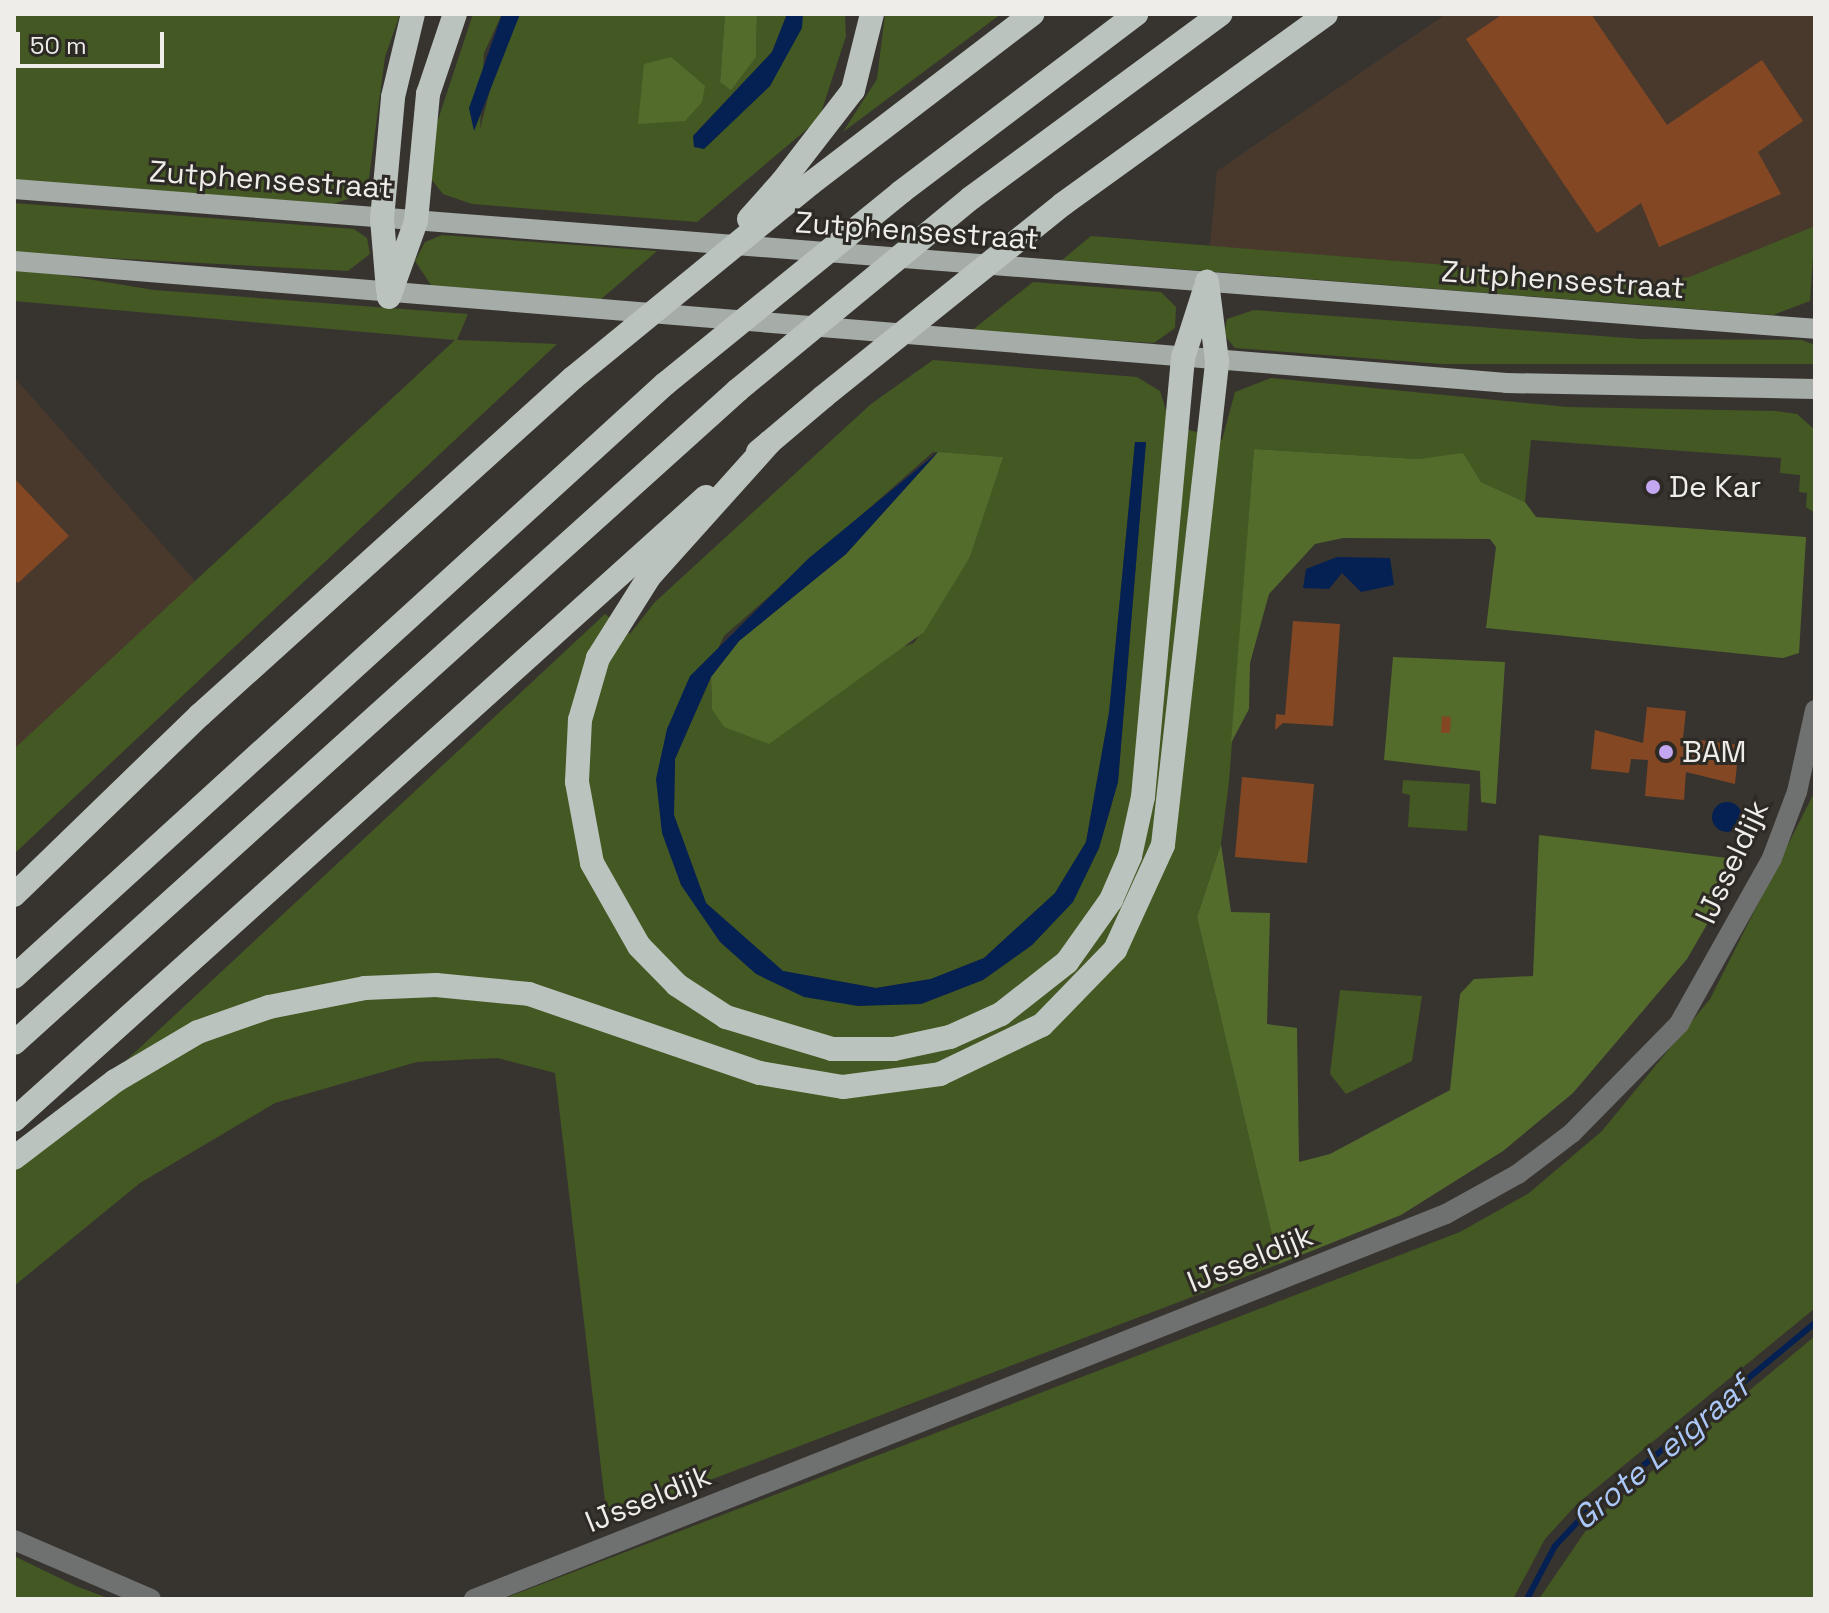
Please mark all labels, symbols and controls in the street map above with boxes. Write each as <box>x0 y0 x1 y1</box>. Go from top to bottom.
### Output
scale bar <box>20 16 168 66</box>
text: 50 m <box>30 30 87 61</box>
street label: Zutphensestraat <box>148 154 394 206</box>
street label: Zutphensestraat <box>794 205 1040 257</box>
street label: Zutphensestraat <box>1440 254 1686 306</box>
place label: De Kar <box>1669 469 1761 505</box>
marker: De Kar <box>1644 478 1662 496</box>
place label: BAM <box>1682 734 1747 770</box>
marker: BAM <box>1657 743 1675 761</box>
street label: IJsseldijk <box>1688 795 1776 929</box>
street label: IJsseldijk <box>1182 1218 1318 1300</box>
water label: Grote Leigraaf <box>1565 1368 1757 1538</box>
street label: IJsseldijk <box>580 1458 716 1540</box>

